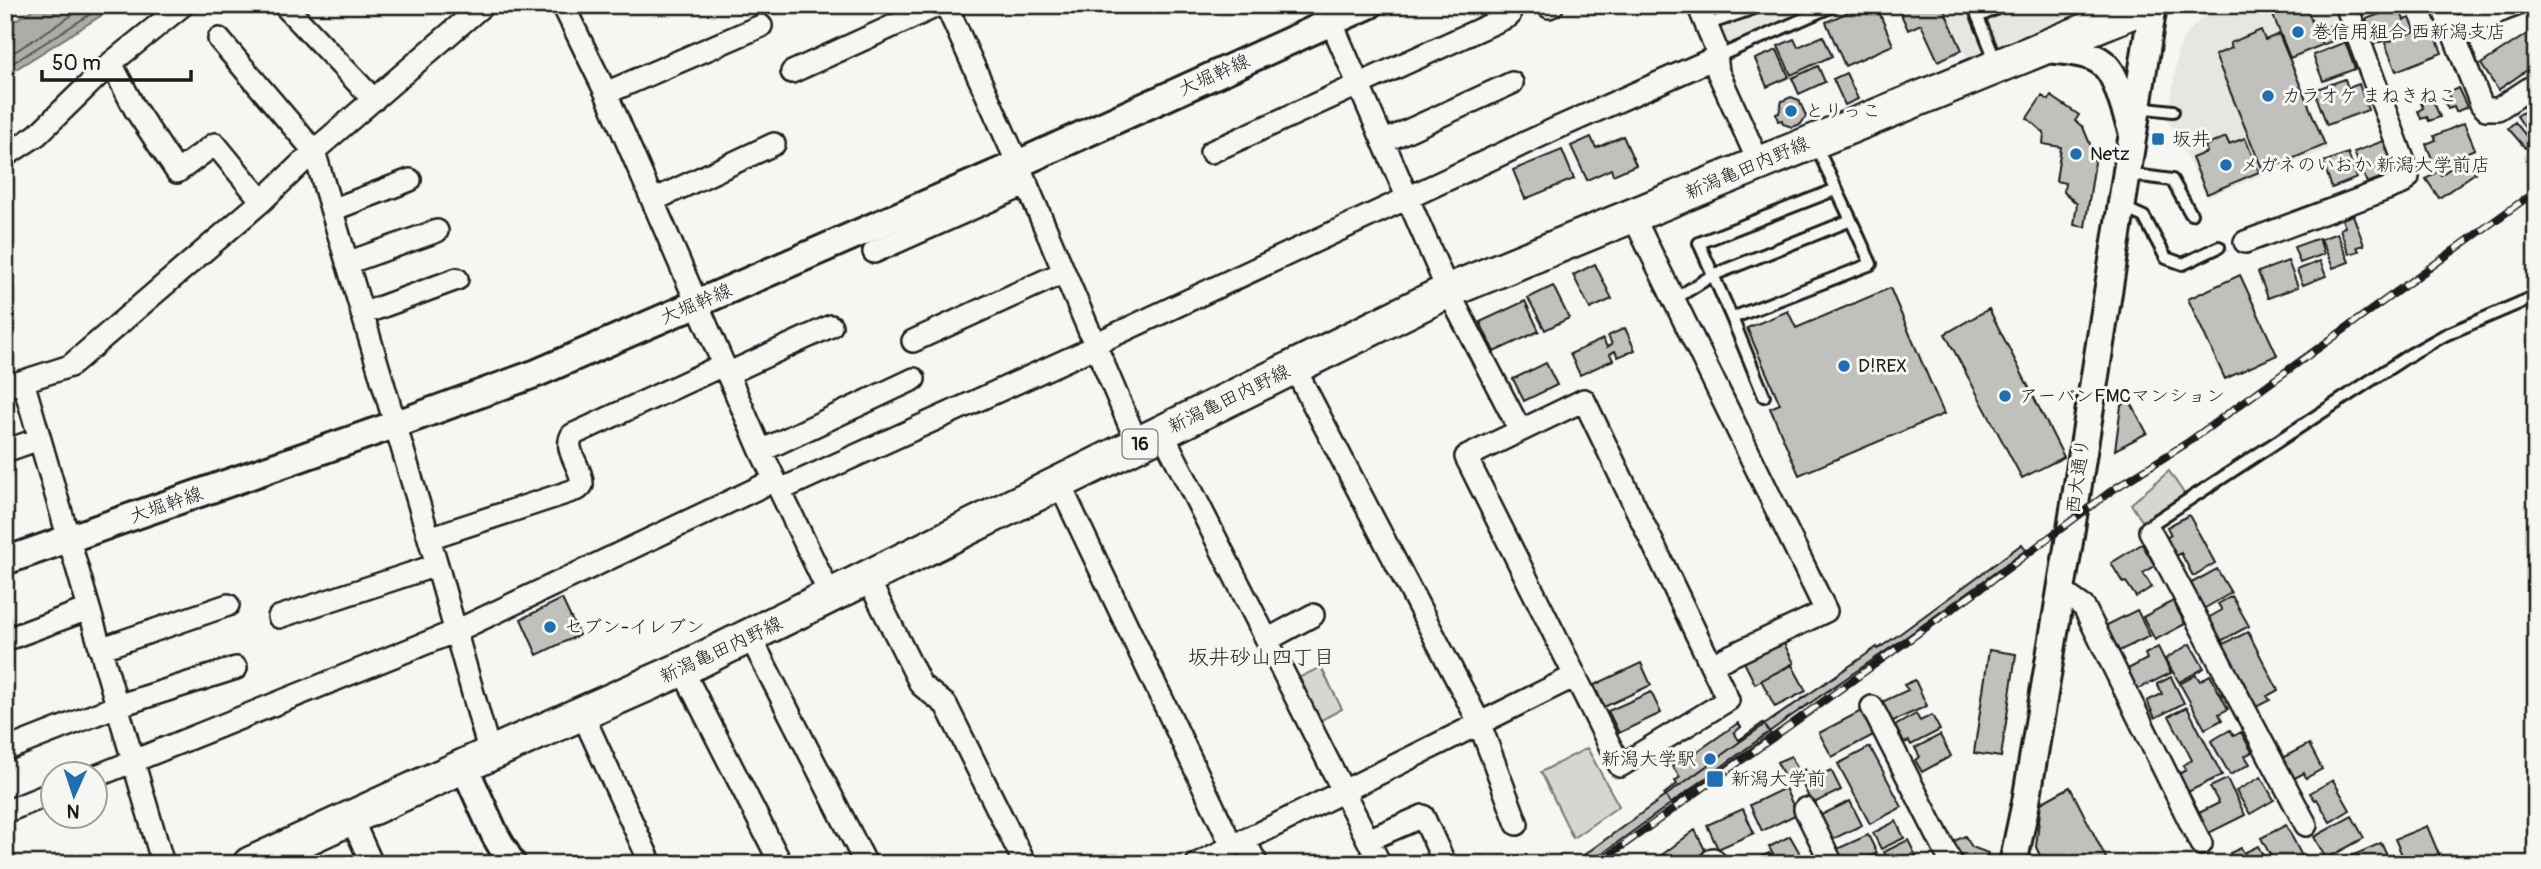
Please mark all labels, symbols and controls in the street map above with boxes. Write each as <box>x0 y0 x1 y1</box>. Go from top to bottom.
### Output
place label: 巻信用組合 西新潟支店 <box>2312 20 2506 44</box>
marker: 巻信用組合 西新潟支店 <box>2290 24 2306 40</box>
scale bar <box>42 38 191 82</box>
street label: 大堀幹線 <box>1174 49 1254 101</box>
text: 50 m <box>52 50 101 77</box>
place label: カラオケ まねきねこ <box>2282 84 2457 108</box>
marker: カラオケ まねきねこ <box>2260 88 2276 104</box>
place label: とりっこ <box>1805 99 1881 123</box>
marker: とりっこ <box>1783 103 1799 119</box>
place label: 坂井 <box>2172 127 2210 151</box>
street label: 新潟亀田内野線 <box>1681 131 1813 205</box>
marker: 坂井 <box>2150 131 2166 147</box>
place label: Netz <box>2090 142 2130 166</box>
marker: Netz <box>2068 146 2084 162</box>
place label: メガネのいおか 新潟大学前店 <box>2240 153 2490 177</box>
marker: メガネのいおか 新潟大学前店 <box>2218 157 2234 173</box>
street label: 大堀幹線 <box>656 278 736 330</box>
place label: D!REX <box>1858 354 1907 378</box>
marker: D!REX <box>1836 358 1852 374</box>
street label: 新潟亀田内野線 <box>1164 359 1294 439</box>
place label: アーバンFMCマンション <box>2019 384 2225 408</box>
marker: アーバンFMCマンション <box>1997 388 2013 404</box>
road number: 16 <box>1122 430 1158 458</box>
street label: 西大通り <box>2061 437 2095 515</box>
street label: 大堀幹線 <box>126 481 206 529</box>
street label: 新潟亀田内野線 <box>656 611 786 689</box>
place label: セブン-イレブン <box>564 615 705 639</box>
marker: セブン-イレブン <box>542 619 558 635</box>
district label: 坂井砂山四丁目 <box>1188 644 1335 671</box>
place label: 新潟大学駅 <box>1601 747 1696 771</box>
marker: 新潟大学駅 <box>1702 751 1718 767</box>
north arrow <box>38 760 108 830</box>
place label: 新潟大学前 <box>1731 767 1826 791</box>
marker: 新潟大学前 <box>1705 769 1725 789</box>
text: N <box>66 799 80 823</box>

